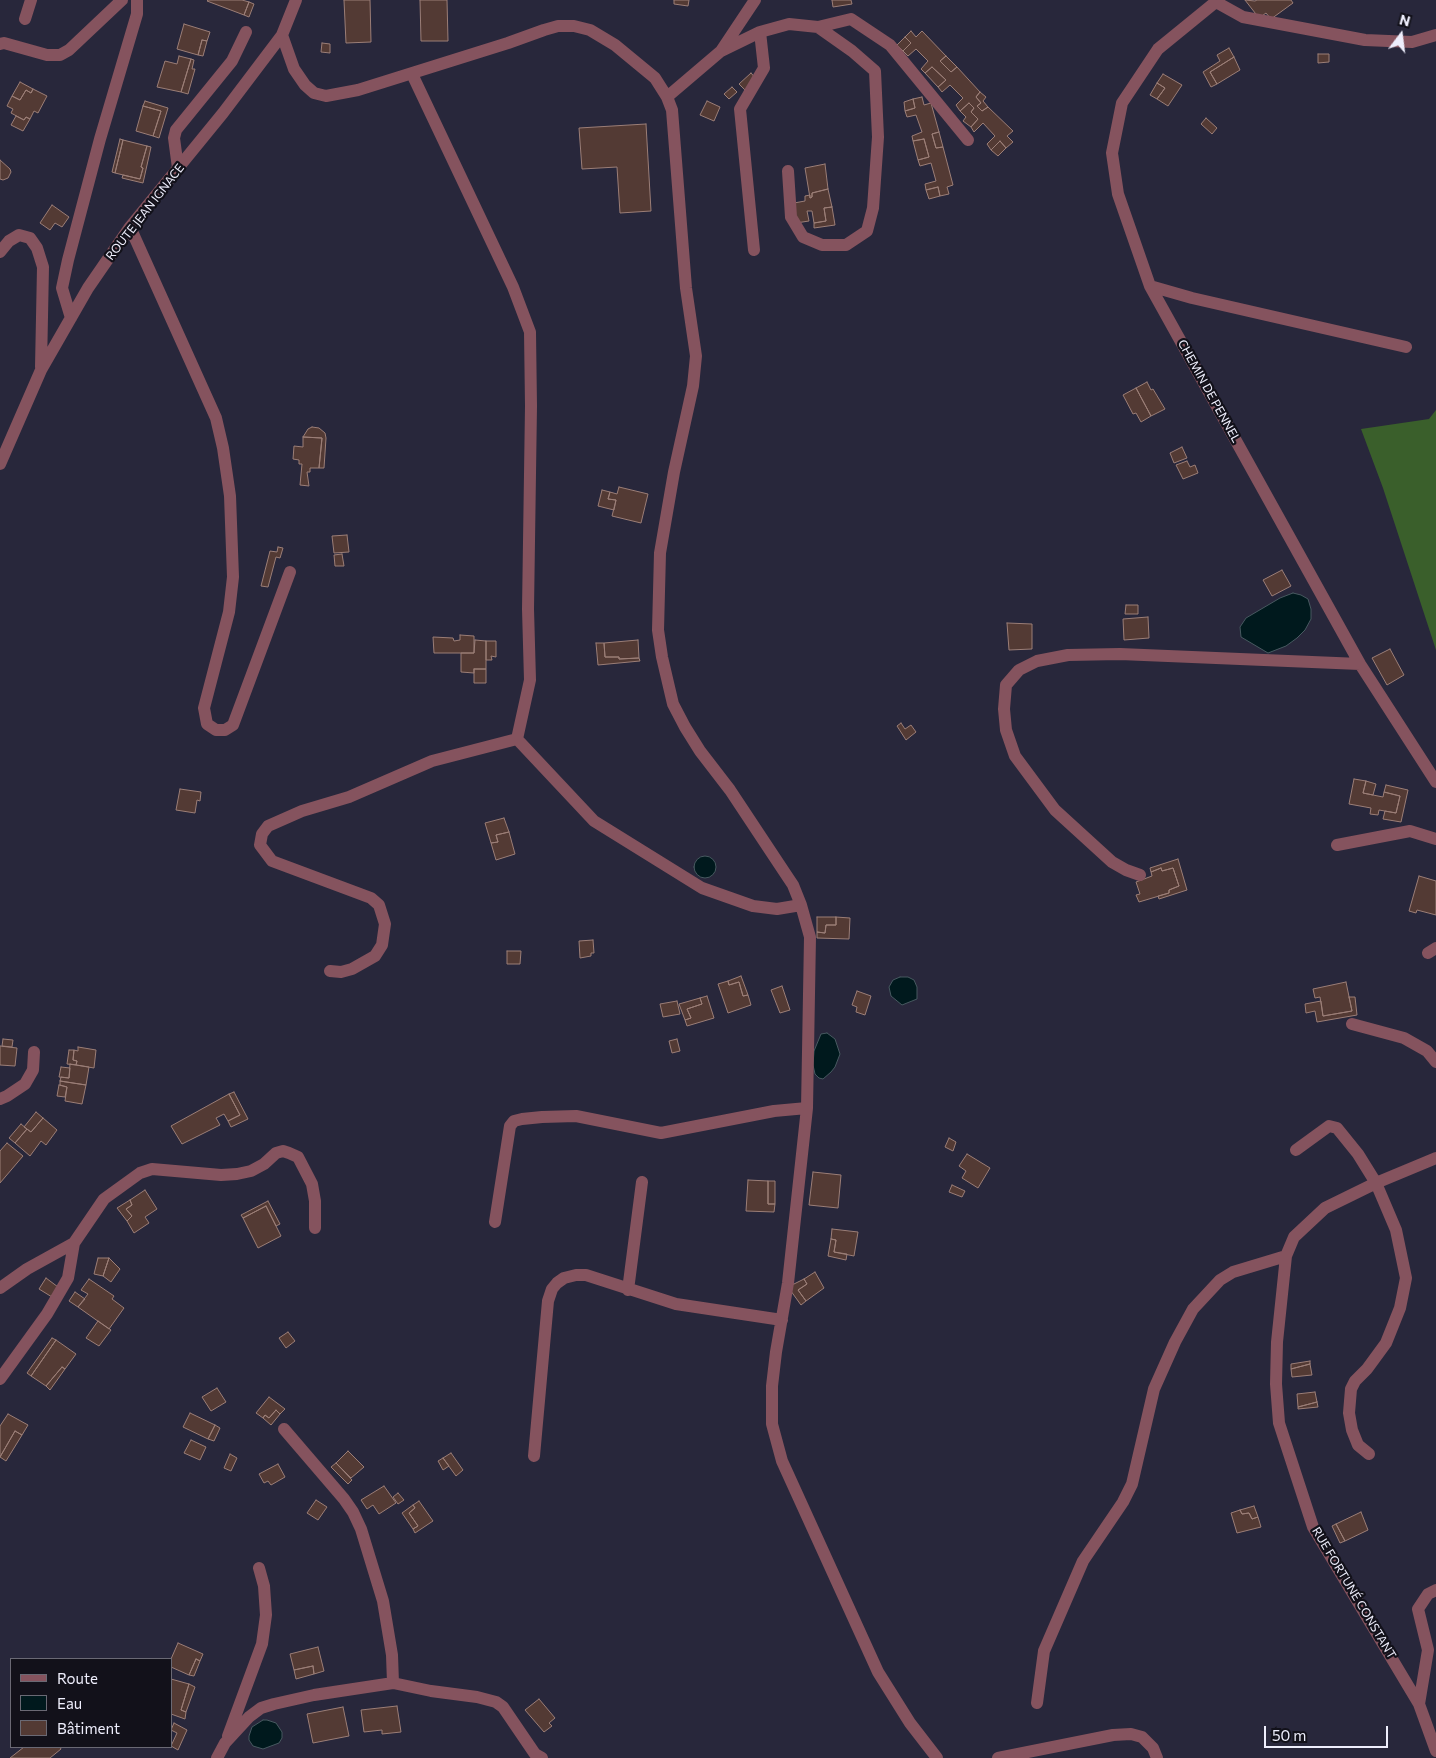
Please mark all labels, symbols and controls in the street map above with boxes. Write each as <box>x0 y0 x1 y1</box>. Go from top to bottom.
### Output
north arrow <box>1376 10 1426 60</box>
text: N <box>1398 10 1412 30</box>
street label: ROUTE JEAN IGNACE <box>103 161 187 263</box>
street label: CHEMIN DE PENNEL <box>1175 337 1243 445</box>
street label: RUE FORTUNÉ CONSTANT <box>1309 1525 1399 1661</box>
legend <box>10 1658 172 1748</box>
text: Route <box>57 1669 98 1687</box>
text: Eau <box>57 1694 82 1712</box>
scale bar <box>1266 1716 1390 1748</box>
text: Bâtiment <box>57 1719 120 1737</box>
text: 50 m <box>1272 1726 1306 1744</box>

